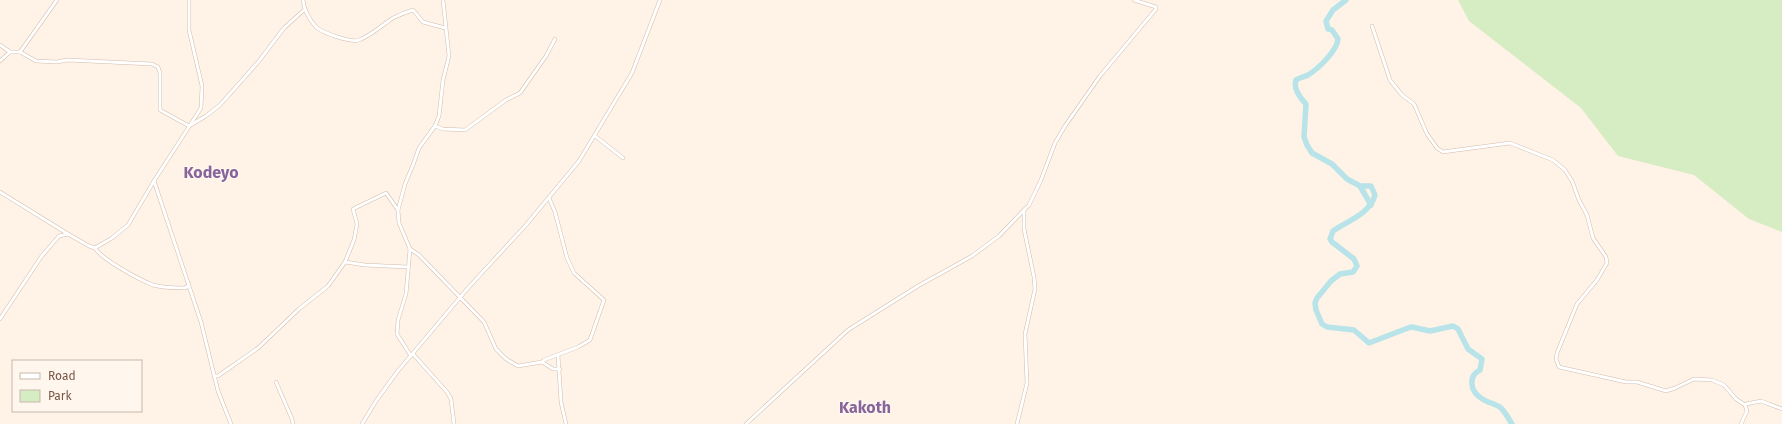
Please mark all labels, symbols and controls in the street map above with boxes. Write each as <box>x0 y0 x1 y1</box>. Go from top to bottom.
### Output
district label: Kodeyo <box>184 163 239 182</box>
legend <box>12 360 142 412</box>
text: Road <box>48 369 76 383</box>
text: Park <box>48 389 72 403</box>
district label: Kakoth <box>839 398 891 417</box>

